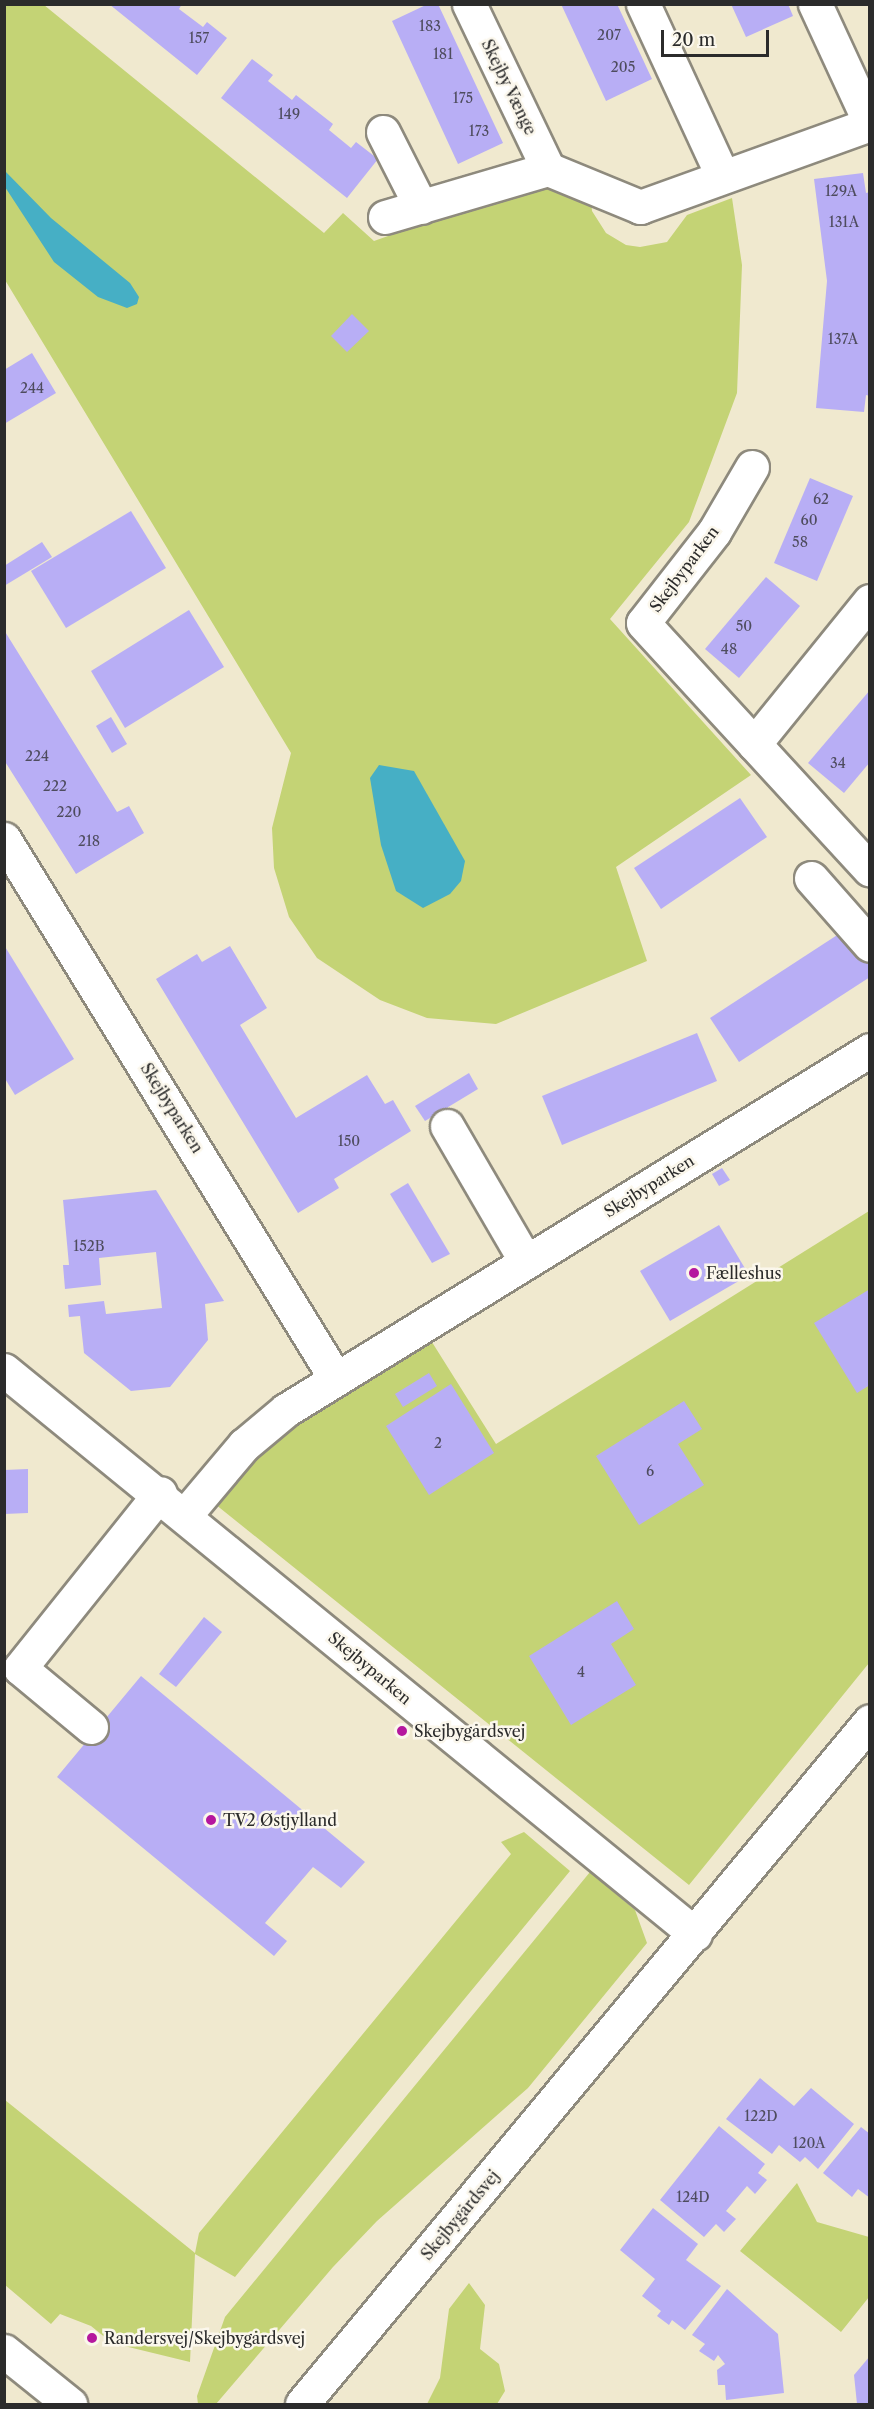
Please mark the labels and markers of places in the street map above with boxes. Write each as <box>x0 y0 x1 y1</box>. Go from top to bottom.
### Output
place label: Fælleshus <box>706 1263 781 1283</box>
marker: Fælleshus <box>687 1266 701 1280</box>
place label: Skejbygårdsvej <box>414 1721 525 1741</box>
marker: Skejbygårdsvej <box>395 1724 409 1738</box>
place label: TV2 Østjylland <box>223 1810 337 1830</box>
marker: TV2 Østjylland <box>204 1813 218 1827</box>
place label: Randersvej/Skejbygårdsvej <box>104 2328 305 2348</box>
marker: Randersvej/Skejbygårdsvej <box>85 2331 99 2345</box>

